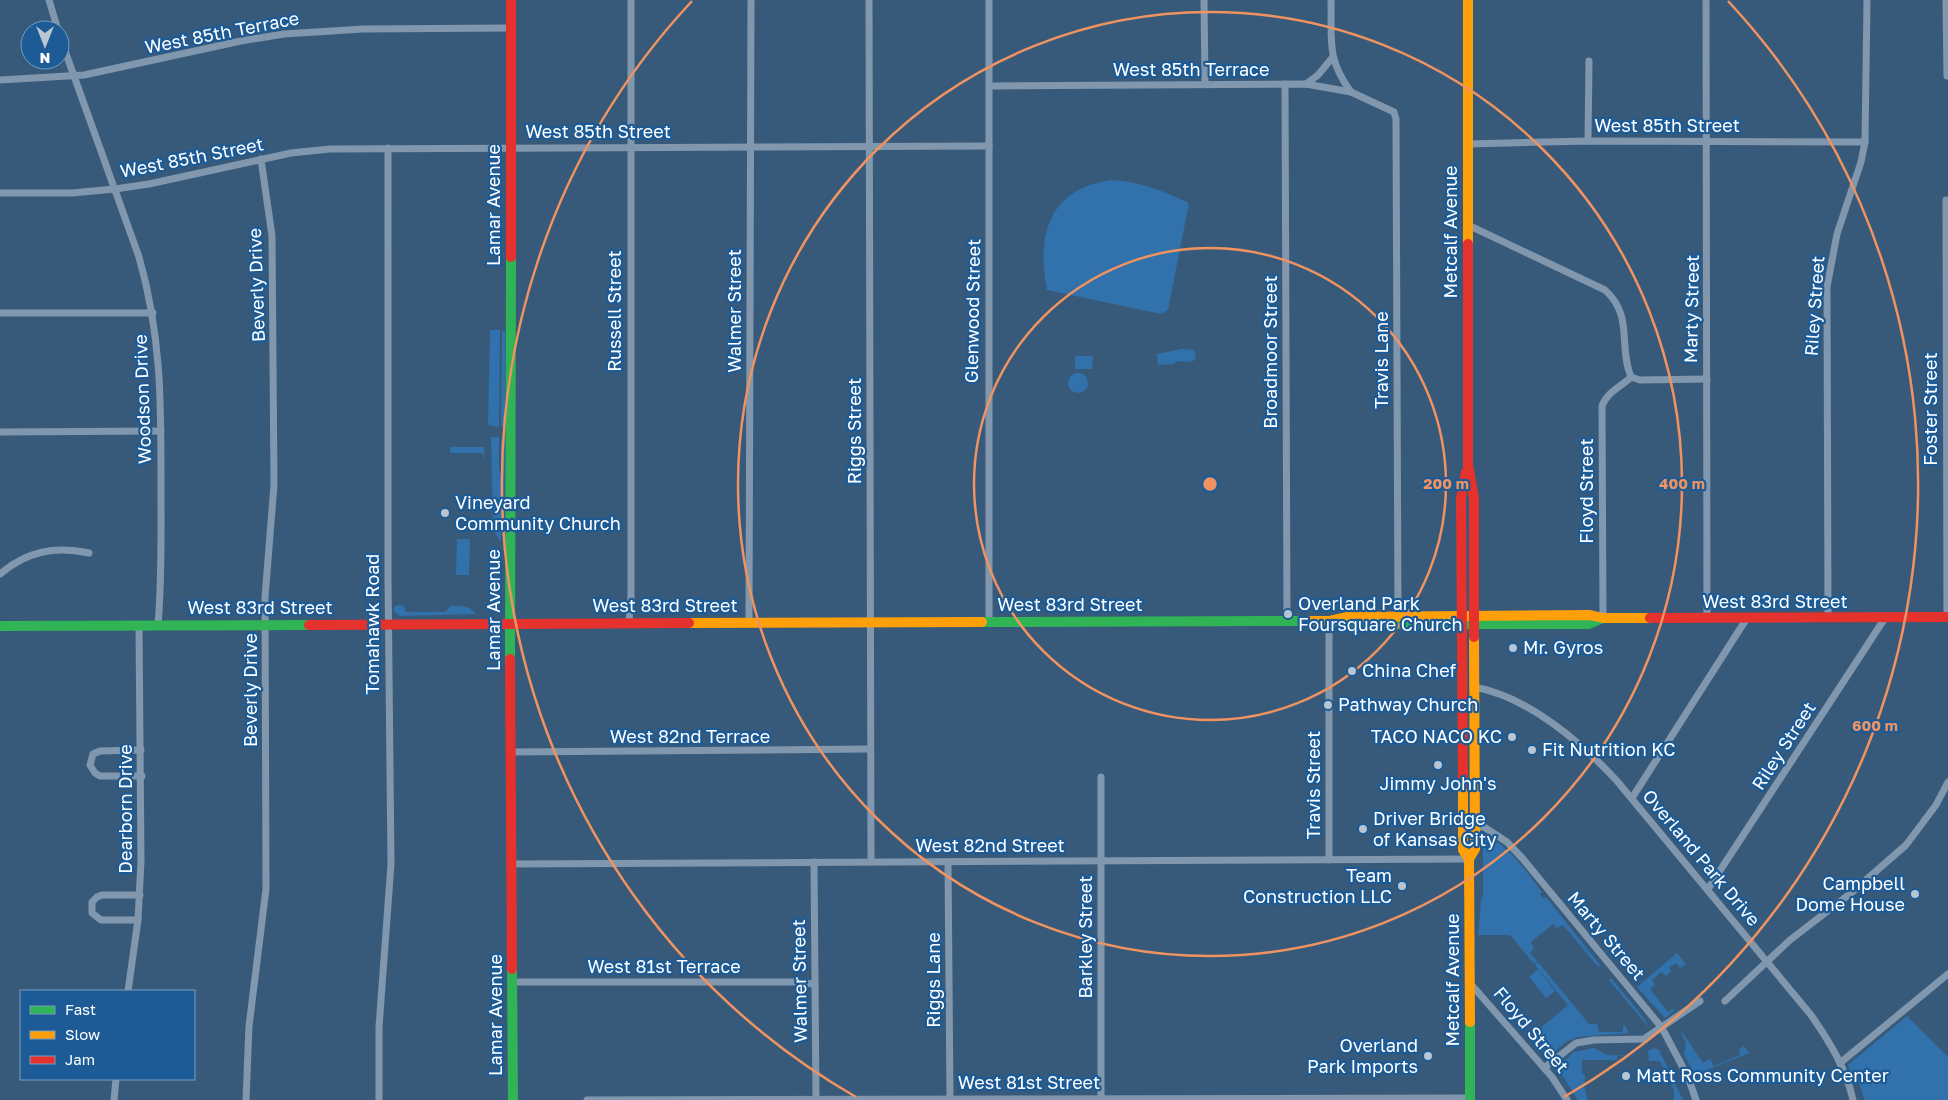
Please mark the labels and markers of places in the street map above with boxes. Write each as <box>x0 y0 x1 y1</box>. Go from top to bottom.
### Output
centre of rings <box>1201 475 1219 493</box>
place label: Vineyard Community Church <box>455 491 621 534</box>
marker: Vineyard Community Church <box>439 507 451 519</box>
place label: Overland Park Foursquare Church <box>1298 592 1463 635</box>
marker: Overland Park Foursquare Church <box>1282 608 1294 620</box>
place label: Mr. Gyros <box>1523 636 1603 658</box>
marker: Mr. Gyros <box>1507 642 1519 654</box>
place label: China Chef <box>1362 659 1456 681</box>
marker: China Chef <box>1346 665 1358 677</box>
place label: Pathway Church <box>1338 693 1478 715</box>
marker: Pathway Church <box>1322 699 1334 711</box>
place label: TACO NACO KC <box>1371 725 1502 747</box>
marker: TACO NACO KC <box>1506 731 1518 743</box>
place label: Fit Nutrition KC <box>1542 738 1676 760</box>
marker: Fit Nutrition KC <box>1526 744 1538 756</box>
marker: Jimmy John's <box>1432 759 1444 771</box>
place label: Jimmy John's <box>1379 772 1497 794</box>
place label: Driver Bridge of Kansas City <box>1373 807 1497 850</box>
marker: Driver Bridge of Kansas City <box>1357 823 1369 835</box>
place label: Team Construction LLC <box>1243 864 1392 907</box>
place label: Campbell Dome House <box>1795 872 1905 915</box>
marker: Team Construction LLC <box>1396 880 1408 892</box>
marker: Campbell Dome House <box>1909 888 1921 900</box>
place label: Overland Park Imports <box>1307 1034 1418 1077</box>
marker: Overland Park Imports <box>1422 1050 1434 1062</box>
place label: Matt Ross Community Center <box>1636 1064 1889 1086</box>
marker: Matt Ross Community Center <box>1620 1070 1632 1082</box>

